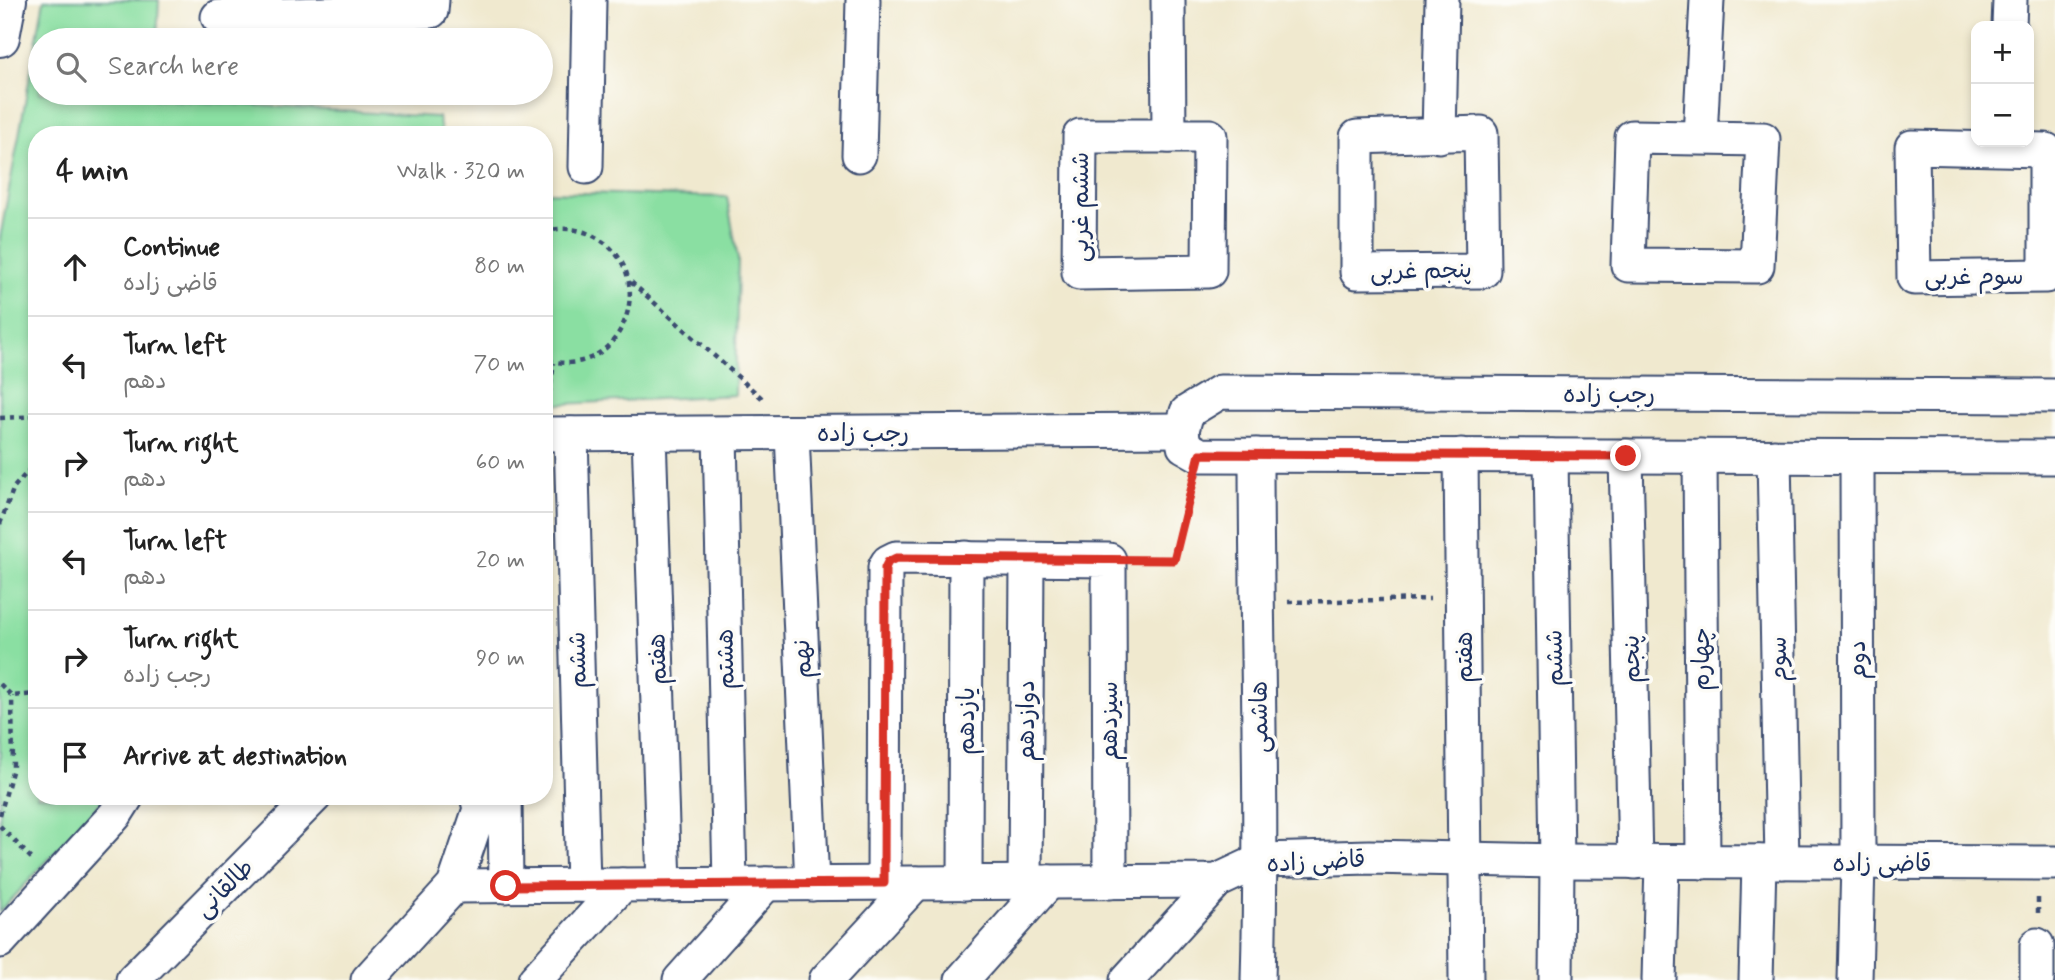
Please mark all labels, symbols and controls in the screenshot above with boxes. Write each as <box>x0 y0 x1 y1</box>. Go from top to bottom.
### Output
map controls <box>1971 21 2034 147</box>
button: + <box>1971 21 2034 84</box>
search box <box>28 28 553 105</box>
icon: search <box>52 48 90 86</box>
text: Search here <box>108 50 239 84</box>
button: − <box>1971 84 2034 147</box>
text: 4 min <box>56 152 129 191</box>
street label: ششم غربی <box>1066 152 1098 262</box>
text: Walk · 320 m <box>397 157 525 187</box>
text: Continue <box>123 231 220 265</box>
icon: ahead <box>56 248 94 286</box>
text: 80 m <box>474 252 525 282</box>
street label: پنجم غربی <box>1370 255 1472 289</box>
street label: سوم غربی <box>1924 262 2024 294</box>
text: قاضی زاده <box>123 269 218 299</box>
text: Turn left <box>123 329 227 363</box>
icon: left <box>56 346 94 384</box>
text: 70 m <box>473 350 525 380</box>
text: دهم <box>123 367 166 397</box>
street label: رجب زاده <box>1563 380 1655 411</box>
street label: رجب زاده <box>817 419 909 450</box>
text: Turn right <box>123 427 239 461</box>
route end <box>1610 440 1641 471</box>
icon: right <box>56 444 94 482</box>
text: 60 m <box>476 448 525 478</box>
text: دهم <box>123 465 166 495</box>
text: Turn left <box>123 525 227 559</box>
icon: left <box>56 542 94 580</box>
text: 20 m <box>476 546 525 576</box>
text: دهم <box>123 563 166 593</box>
text: Turn right <box>123 623 239 657</box>
street label: چهارم <box>1687 627 1719 691</box>
street label: هشتم <box>710 628 744 690</box>
street label: ششم <box>1540 629 1572 687</box>
street label: ششم <box>563 631 595 689</box>
street label: هفتم <box>1450 631 1482 683</box>
street label: هفتم <box>642 633 676 685</box>
street label: پنجم <box>1617 635 1649 683</box>
street label: سوم <box>1764 636 1796 682</box>
street label: نهم <box>787 639 821 679</box>
icon: right <box>56 640 94 678</box>
street label: دوم <box>1843 641 1876 680</box>
text: 90 m <box>476 644 525 674</box>
text: رجب زاده <box>123 661 211 691</box>
street label: دوازدهم <box>1012 680 1044 762</box>
street label: سیزدهم <box>1095 681 1127 761</box>
street label: هاشمی <box>1244 681 1277 753</box>
street label: یازدهم <box>952 687 984 755</box>
icon: arrive <box>56 738 94 776</box>
text: Arrive at destination <box>123 740 347 774</box>
street label: قاضی زاده <box>1266 844 1366 881</box>
street label: قاضی زاده <box>1833 849 1931 880</box>
street label: طالقانی <box>189 853 261 925</box>
route start <box>490 870 521 901</box>

